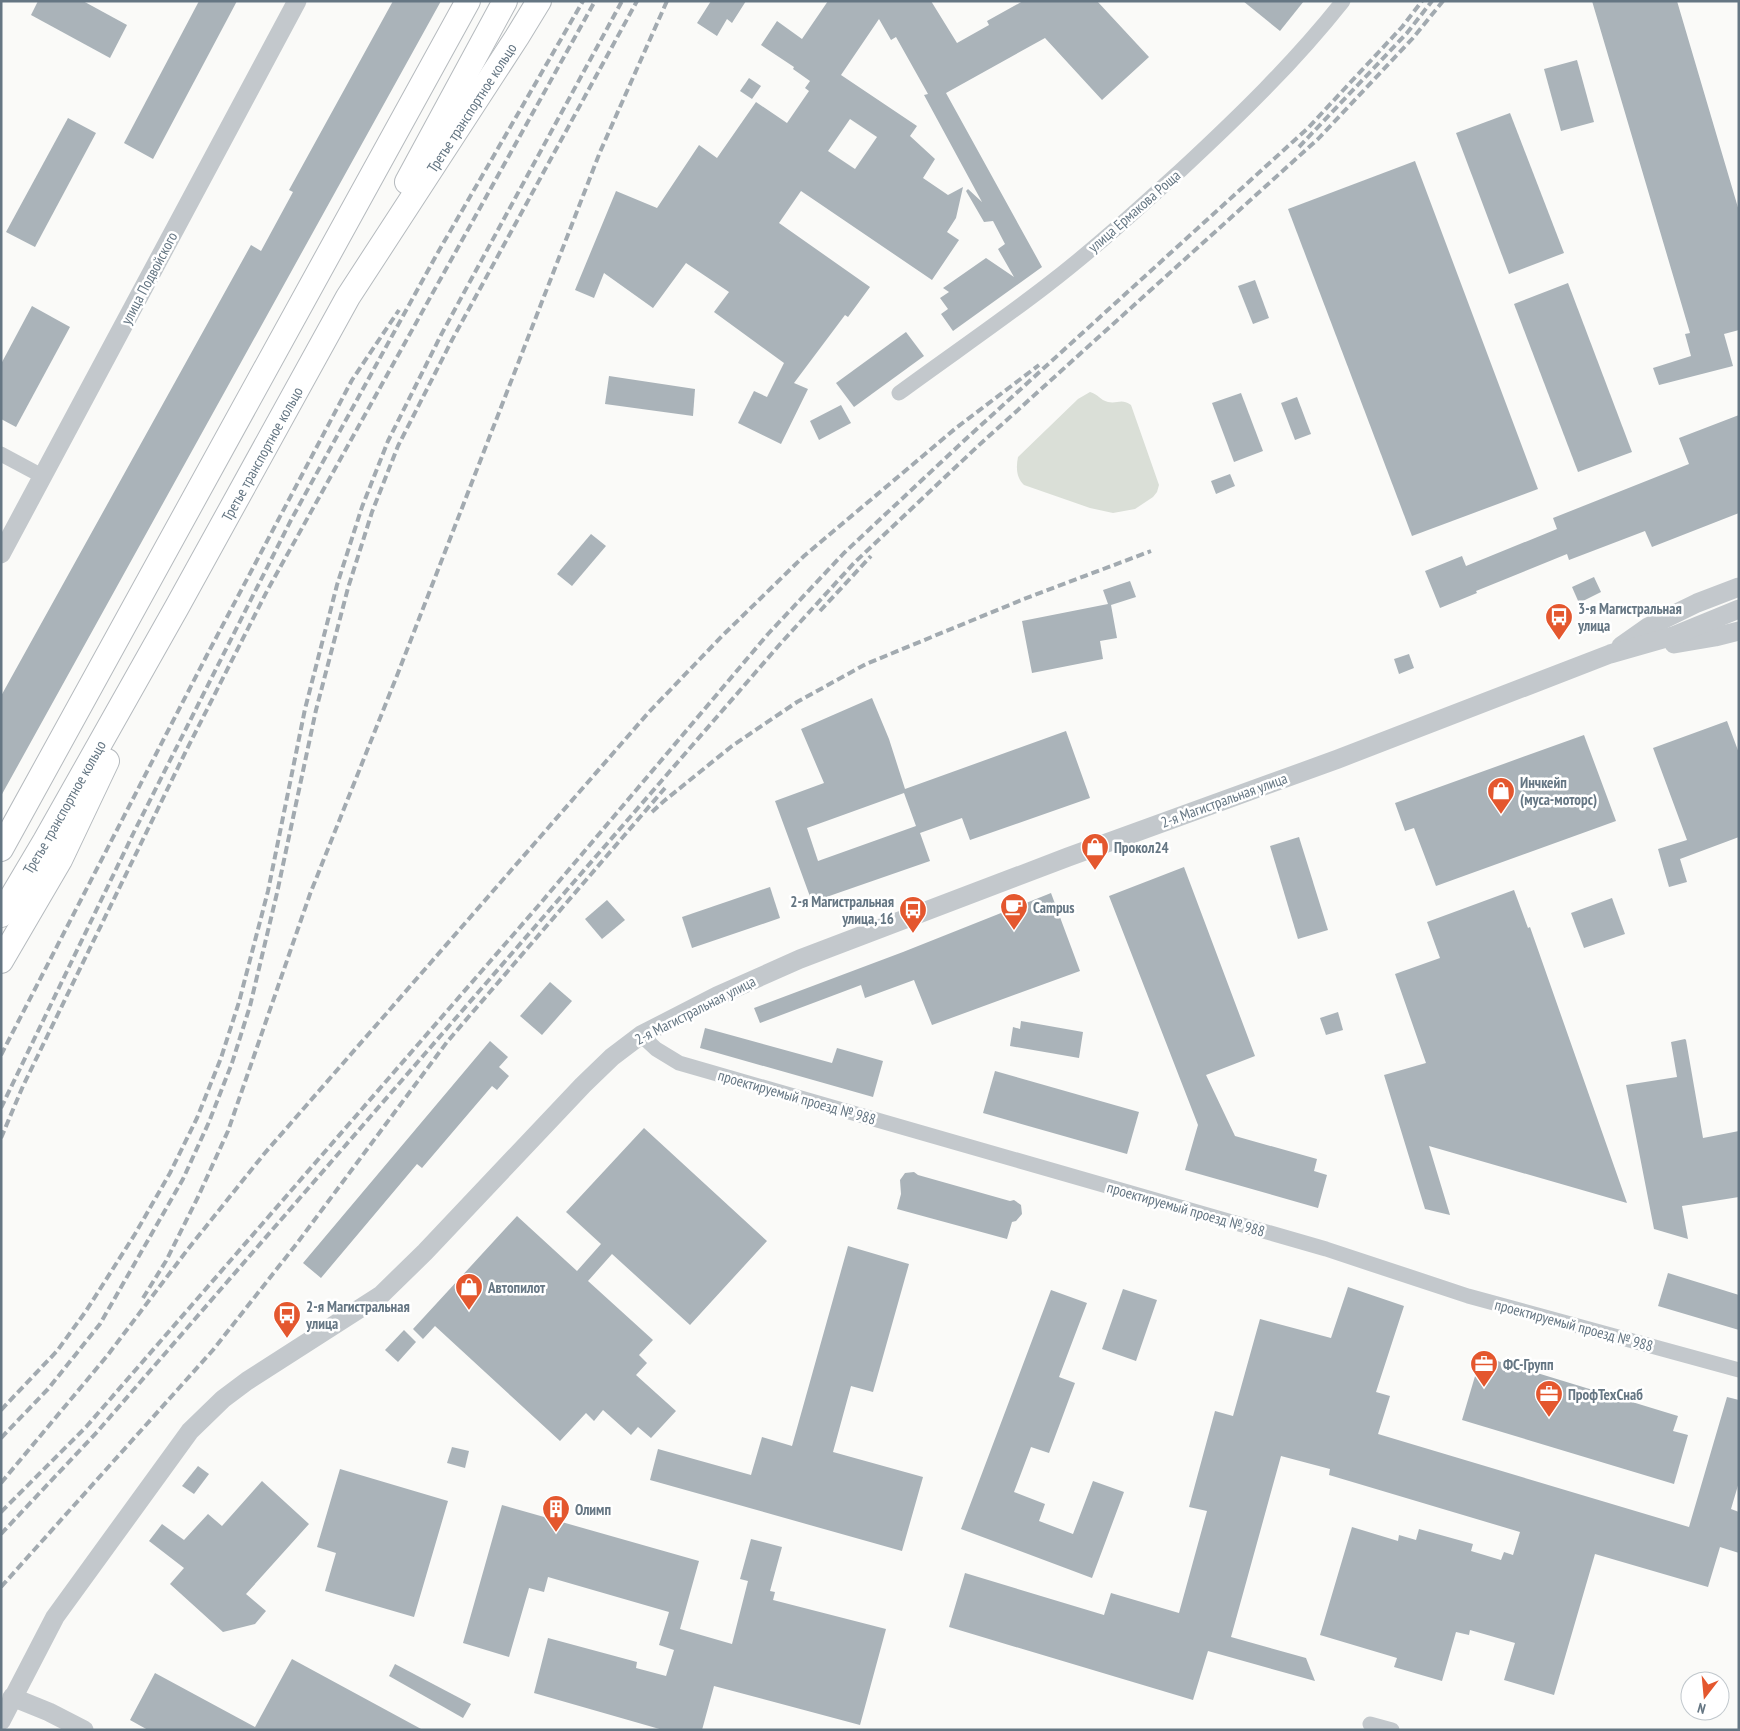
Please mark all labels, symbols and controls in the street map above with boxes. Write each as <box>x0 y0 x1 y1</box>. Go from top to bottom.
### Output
street label: Третье транспортное кольцо <box>422 39 520 176</box>
street label: улица Ермакова Роща <box>1084 166 1184 256</box>
street label: улица Подвойского <box>117 228 181 328</box>
street label: Третье транспортное кольцо <box>217 383 306 524</box>
place label: 3-я Магистральная улица <box>1577 599 1682 635</box>
bus stop icon: 3-я Магистральная улица <box>1544 602 1574 641</box>
street label: Третье транспортное кольцо <box>18 737 109 877</box>
street label: 2-я Магистральная улица <box>1158 768 1290 832</box>
place label: Инчкейп (муса-моторс) <box>1520 773 1597 809</box>
shop icon: Инчкейп (муса-моторс) <box>1486 776 1516 815</box>
shop icon: Прокол24 <box>1080 832 1110 871</box>
place label: Прокол24 <box>1114 838 1169 857</box>
place label: 2-я Магистральная улица, 16 <box>790 892 894 928</box>
cafe icon: Campus <box>999 892 1029 931</box>
bus stop icon: 2-я Магистральная улица, 16 <box>898 895 928 934</box>
place label: Campus <box>1033 898 1075 917</box>
street label: 2-я Магистральная улица <box>631 971 759 1049</box>
street label: проектируемый проезд № 988 <box>716 1065 878 1129</box>
street label: проектируемый проезд № 988 <box>1105 1177 1267 1241</box>
shop icon: Автопилот <box>454 1272 484 1311</box>
place label: Автопилот <box>487 1278 546 1297</box>
street label: проектируемый проезд № 988 <box>1493 1295 1655 1355</box>
place label: 2-я Магистральная улица <box>305 1297 410 1333</box>
bus stop icon: 2-я Магистральная улица <box>272 1300 302 1339</box>
office icon: ФС-Групп <box>1469 1349 1499 1388</box>
place label: ФС-Групп <box>1503 1355 1554 1374</box>
office icon: ПрофТехСнаб <box>1534 1379 1564 1418</box>
place label: ПрофТехСнаб <box>1568 1385 1643 1404</box>
building icon: Олимп <box>541 1494 571 1533</box>
place label: Олимп <box>575 1500 611 1519</box>
north arrow <box>1680 1671 1730 1721</box>
text: N <box>1695 1699 1708 1718</box>

